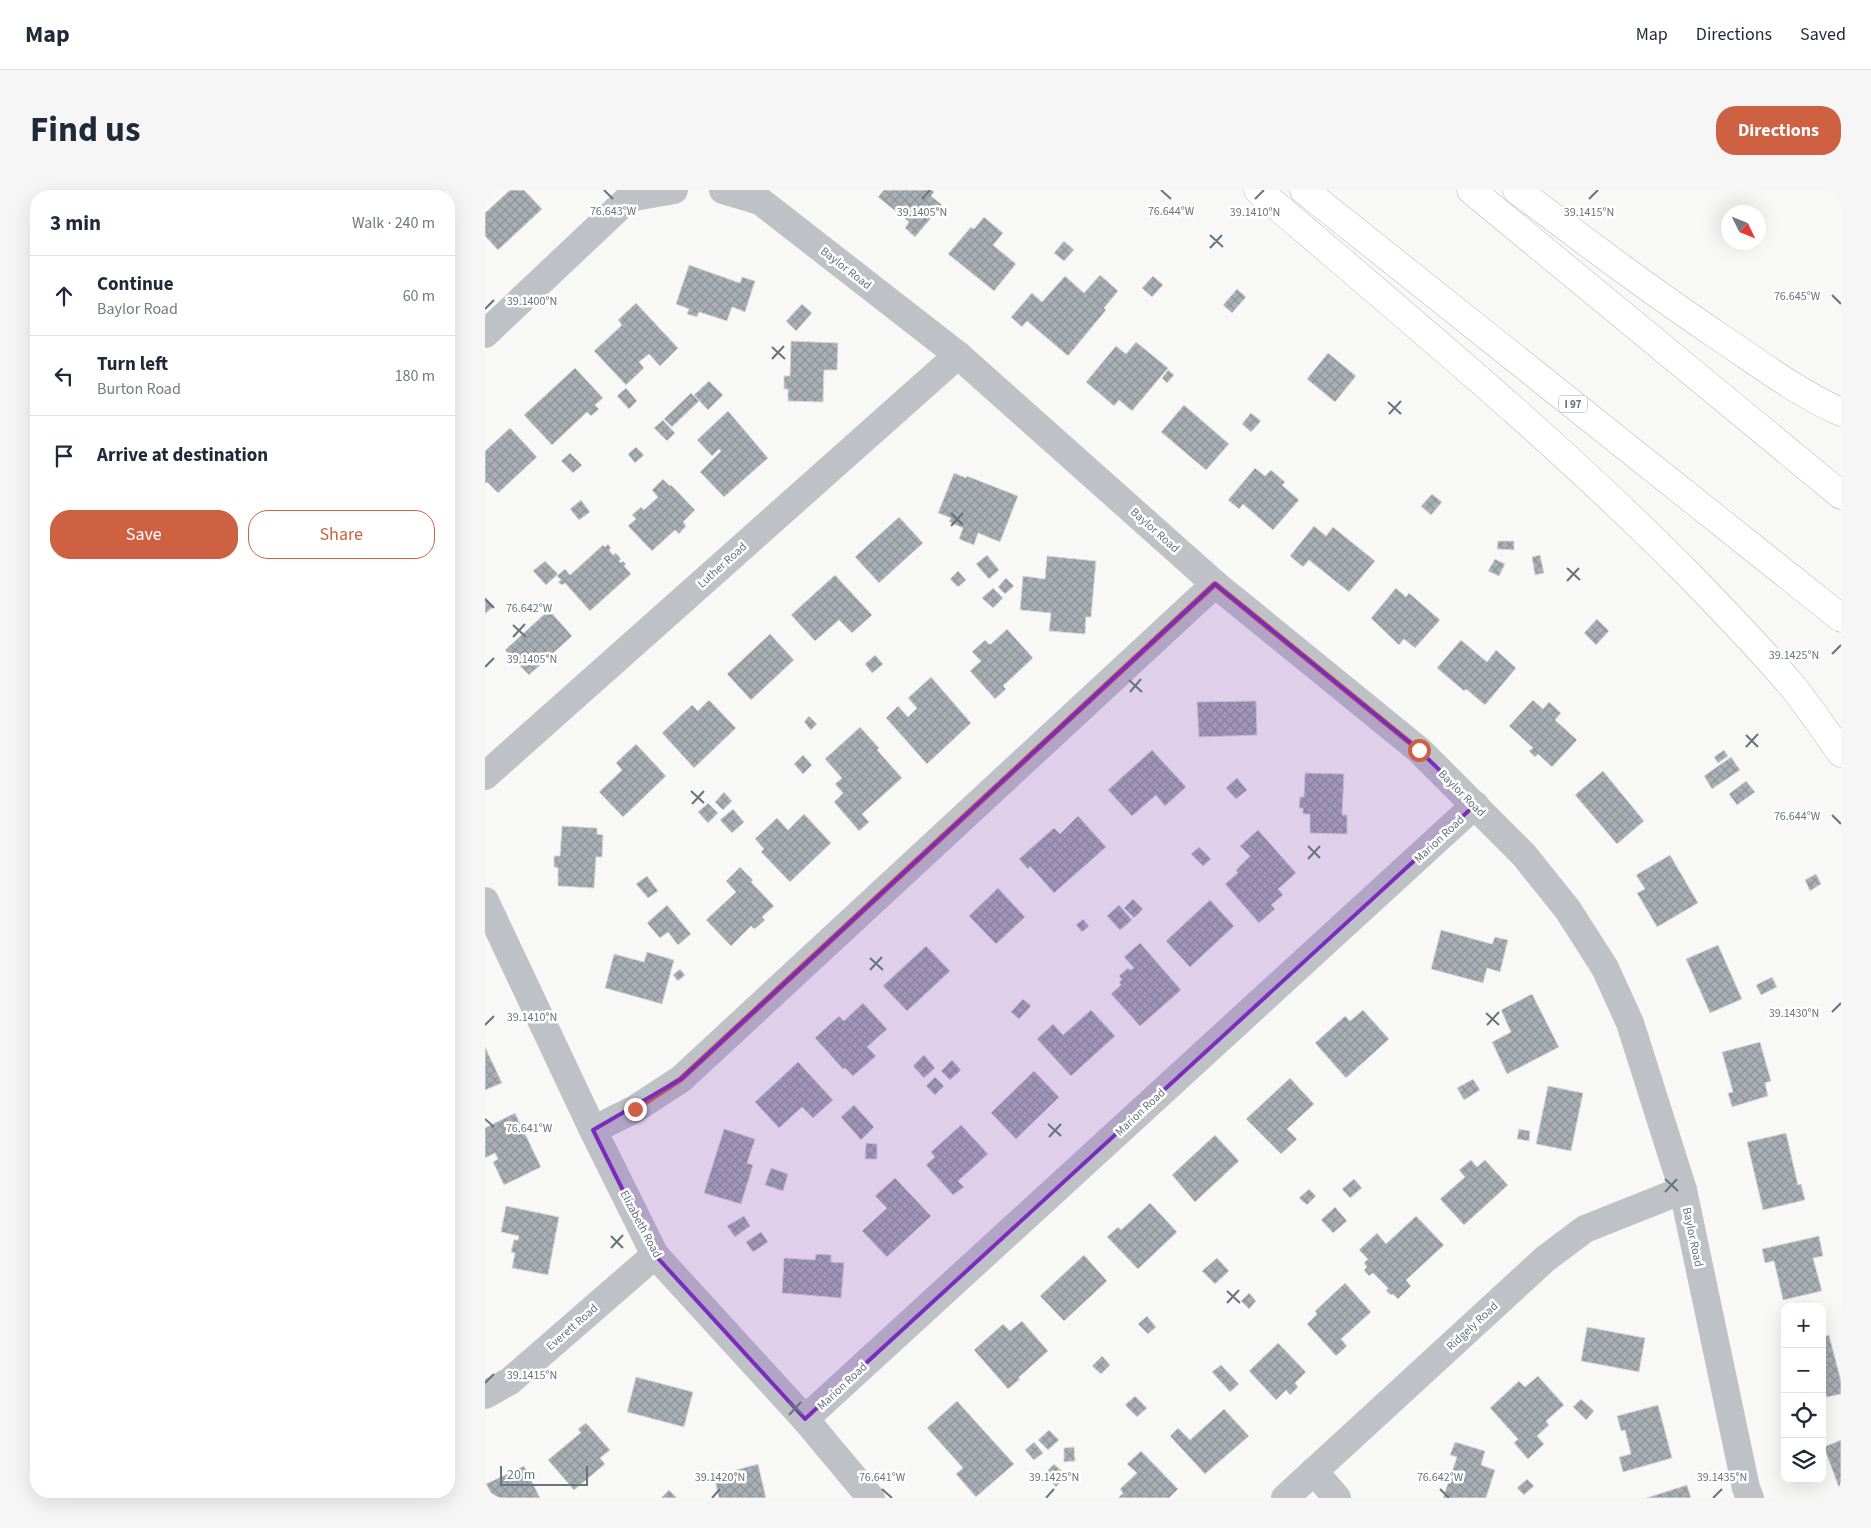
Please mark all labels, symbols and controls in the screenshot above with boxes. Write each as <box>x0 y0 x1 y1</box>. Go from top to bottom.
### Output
text: Map <box>25 17 70 52</box>
text: Map <box>1636 22 1668 47</box>
text: Directions <box>1696 22 1772 47</box>
text: Saved <box>1800 22 1846 47</box>
text: Find us <box>30 105 140 155</box>
button: Directions <box>1716 106 1841 155</box>
text: 76.643°W <box>590 203 637 220</box>
text: 76.644°W <box>1148 203 1195 220</box>
text: 39.1405°N <box>897 204 947 221</box>
text: 39.1410°N <box>1230 204 1280 221</box>
text: 39.1415°N <box>1564 204 1614 221</box>
north arrow <box>1721 205 1766 250</box>
text: 3 min <box>50 208 101 238</box>
text: Walk · 240 m <box>352 212 435 234</box>
street label: Baylor Road <box>817 243 875 294</box>
text: Continue <box>97 271 174 298</box>
icon: ahead <box>50 282 78 310</box>
text: 60 m <box>403 285 435 307</box>
text: 76.645°W <box>1774 288 1821 305</box>
text: 39.1400°N <box>507 293 557 310</box>
text: Baylor Road <box>97 298 178 320</box>
text: Turn left <box>97 351 168 378</box>
icon: left <box>50 362 78 390</box>
text: 180 m <box>395 365 435 387</box>
text: Burton Road <box>97 378 181 400</box>
road number: I 97 <box>1559 395 1587 412</box>
icon: arrive <box>50 442 78 470</box>
text: Arrive at destination <box>97 442 268 469</box>
street label: Baylor Road <box>1126 504 1183 557</box>
button: Save <box>50 510 238 559</box>
button: Share <box>248 510 435 559</box>
street label: Luther Road <box>694 539 751 592</box>
text: 76.642°W <box>506 600 553 617</box>
text: 39.1425°N <box>1769 647 1819 664</box>
text: 39.1405°N <box>507 651 557 668</box>
route start <box>1408 739 1431 762</box>
street label: Baylor Road <box>1434 766 1489 821</box>
text: 76.644°W <box>1774 808 1821 825</box>
street label: Marion Road <box>1410 812 1468 867</box>
text: 39.1430°N <box>1769 1005 1819 1022</box>
text: 39.1410°N <box>507 1009 557 1026</box>
street label: Marion Road <box>1111 1085 1169 1140</box>
route end <box>624 1098 647 1121</box>
text: 76.641°W <box>506 1120 553 1137</box>
street label: Elizabeth Road <box>616 1187 666 1261</box>
street label: Baylor Road <box>1678 1206 1707 1269</box>
street label: Ridgely Road <box>1443 1298 1502 1355</box>
street label: Everett Road <box>543 1300 602 1355</box>
map controls <box>1781 1303 1826 1483</box>
button: + <box>1781 1303 1826 1348</box>
button: − <box>1781 1348 1826 1393</box>
street label: Marion Road <box>813 1359 871 1414</box>
text: 39.1415°N <box>507 1367 557 1384</box>
button: locate <box>1781 1393 1826 1438</box>
button: layers <box>1781 1438 1826 1483</box>
scale bar <box>500 1463 587 1486</box>
text: 20 m <box>507 1465 535 1485</box>
text: 39.1420°N <box>695 1469 745 1486</box>
text: 76.641°W <box>859 1469 906 1486</box>
text: 39.1425°N <box>1029 1469 1079 1486</box>
text: 76.642°W <box>1417 1469 1464 1486</box>
text: 39.1435°N <box>1697 1469 1747 1486</box>

